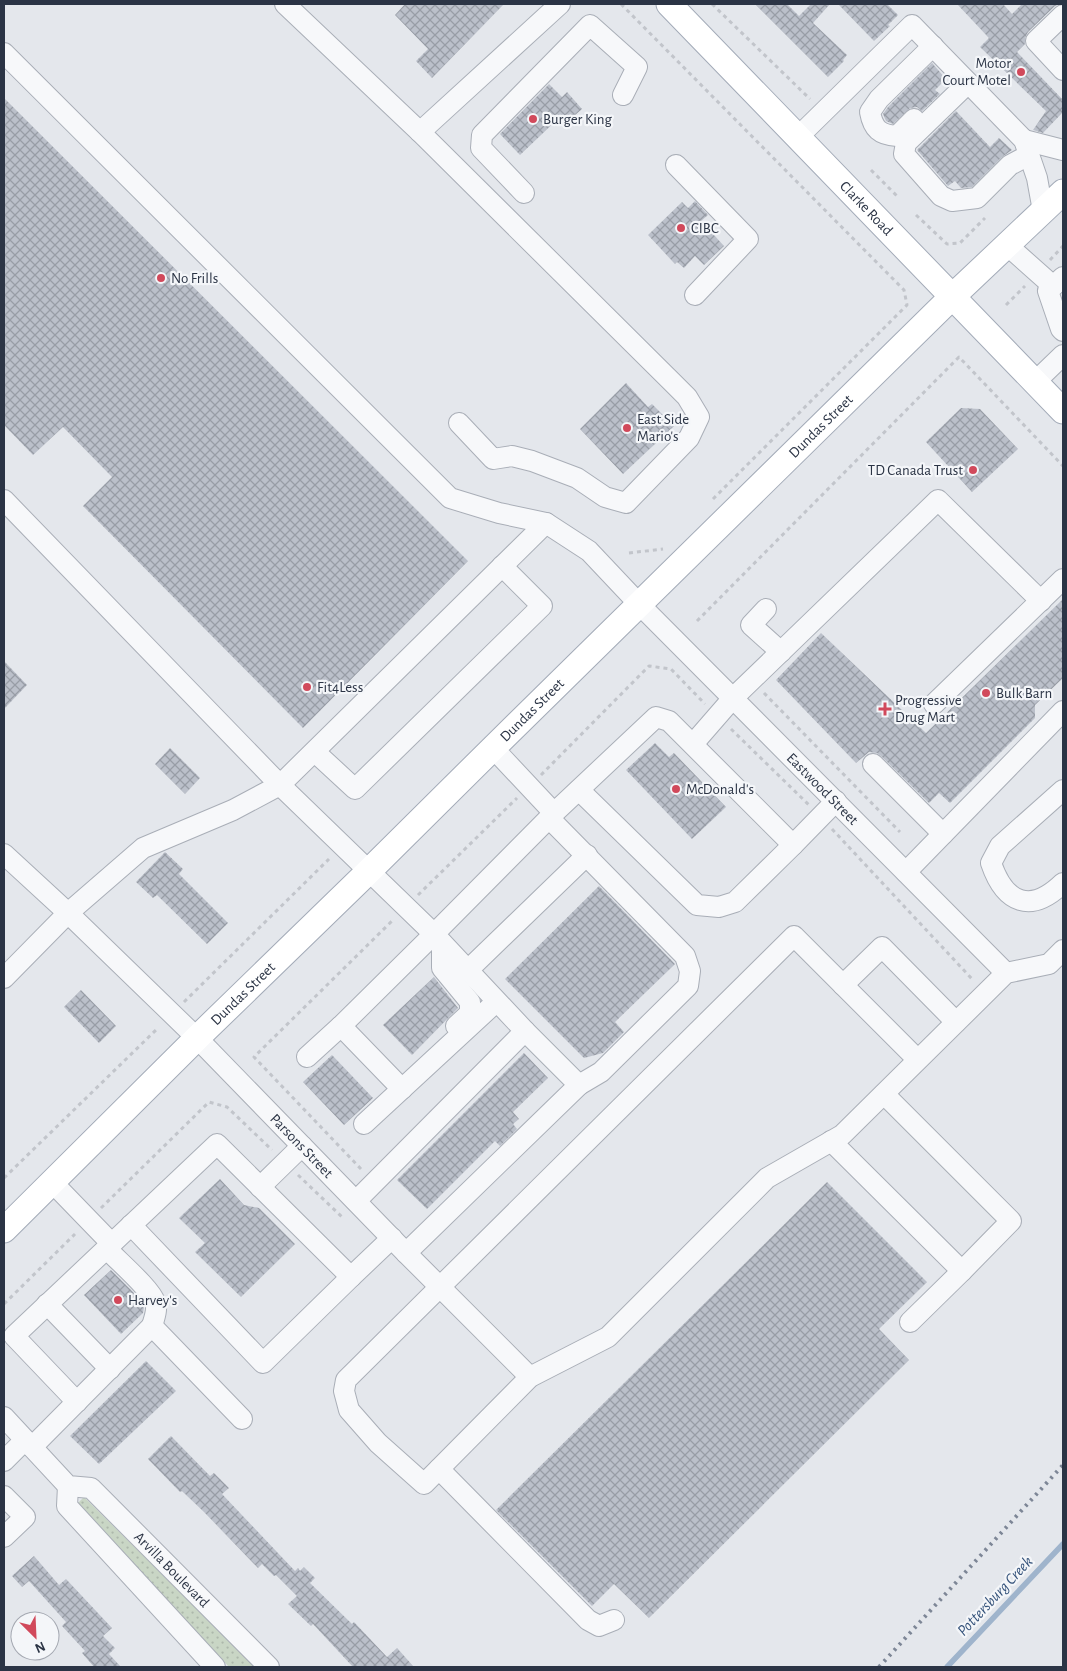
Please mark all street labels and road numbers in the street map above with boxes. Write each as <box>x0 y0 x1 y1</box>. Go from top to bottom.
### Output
street label: Clarke Road <box>837 178 896 238</box>
street label: Dundas Street <box>786 391 856 461</box>
street label: Dundas Street <box>497 675 567 744</box>
street label: Eastwood Street <box>784 750 861 828</box>
street label: Dundas Street <box>208 959 278 1028</box>
street label: Parsons Street <box>267 1111 336 1181</box>
street label: Arvilla Boulevard <box>132 1529 213 1610</box>

